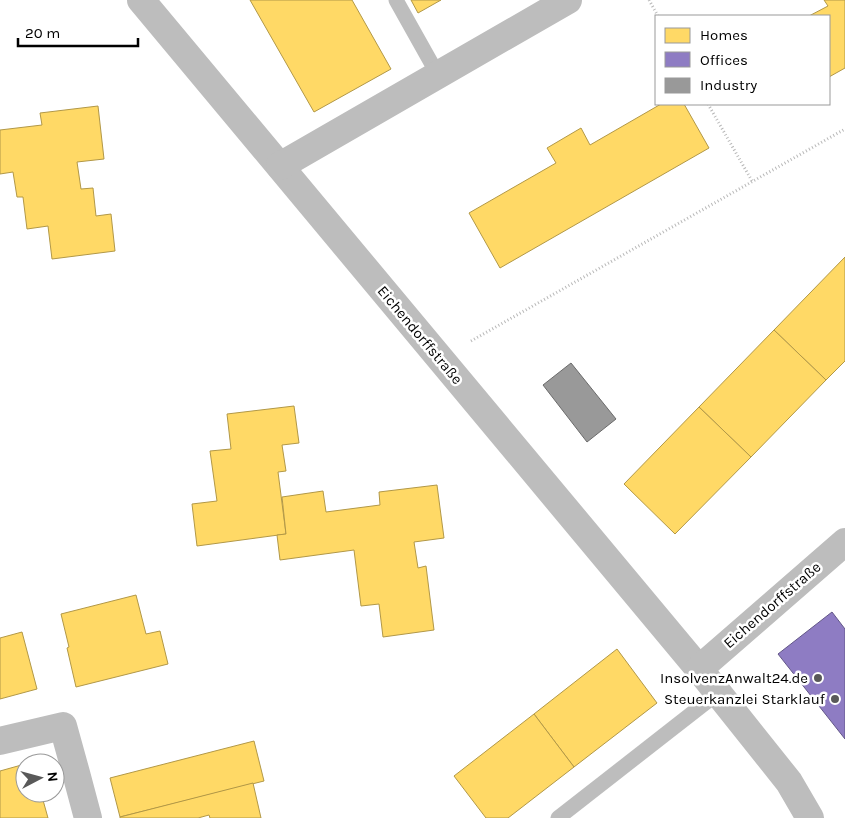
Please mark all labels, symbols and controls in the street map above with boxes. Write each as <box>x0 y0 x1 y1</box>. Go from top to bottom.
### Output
scale bar <box>18 15 138 47</box>
legend <box>655 15 830 105</box>
text: 20 m <box>25 24 60 42</box>
text: Homes <box>700 26 748 44</box>
text: Offices <box>700 51 748 69</box>
text: Industry <box>700 76 757 94</box>
street label: Eichendorffstraße <box>374 282 466 388</box>
street label: Eichendorffstraße <box>720 558 824 652</box>
place label: InsolvenzAnwalt24.de <box>660 669 808 687</box>
marker: InsolvenzAnwalt24.de <box>812 672 824 684</box>
place label: Steuerkanzlei Starklauf <box>664 690 826 708</box>
marker: Steuerkanzlei Starklauf <box>829 693 841 705</box>
north arrow <box>15 753 65 803</box>
text: N <box>43 771 61 783</box>

